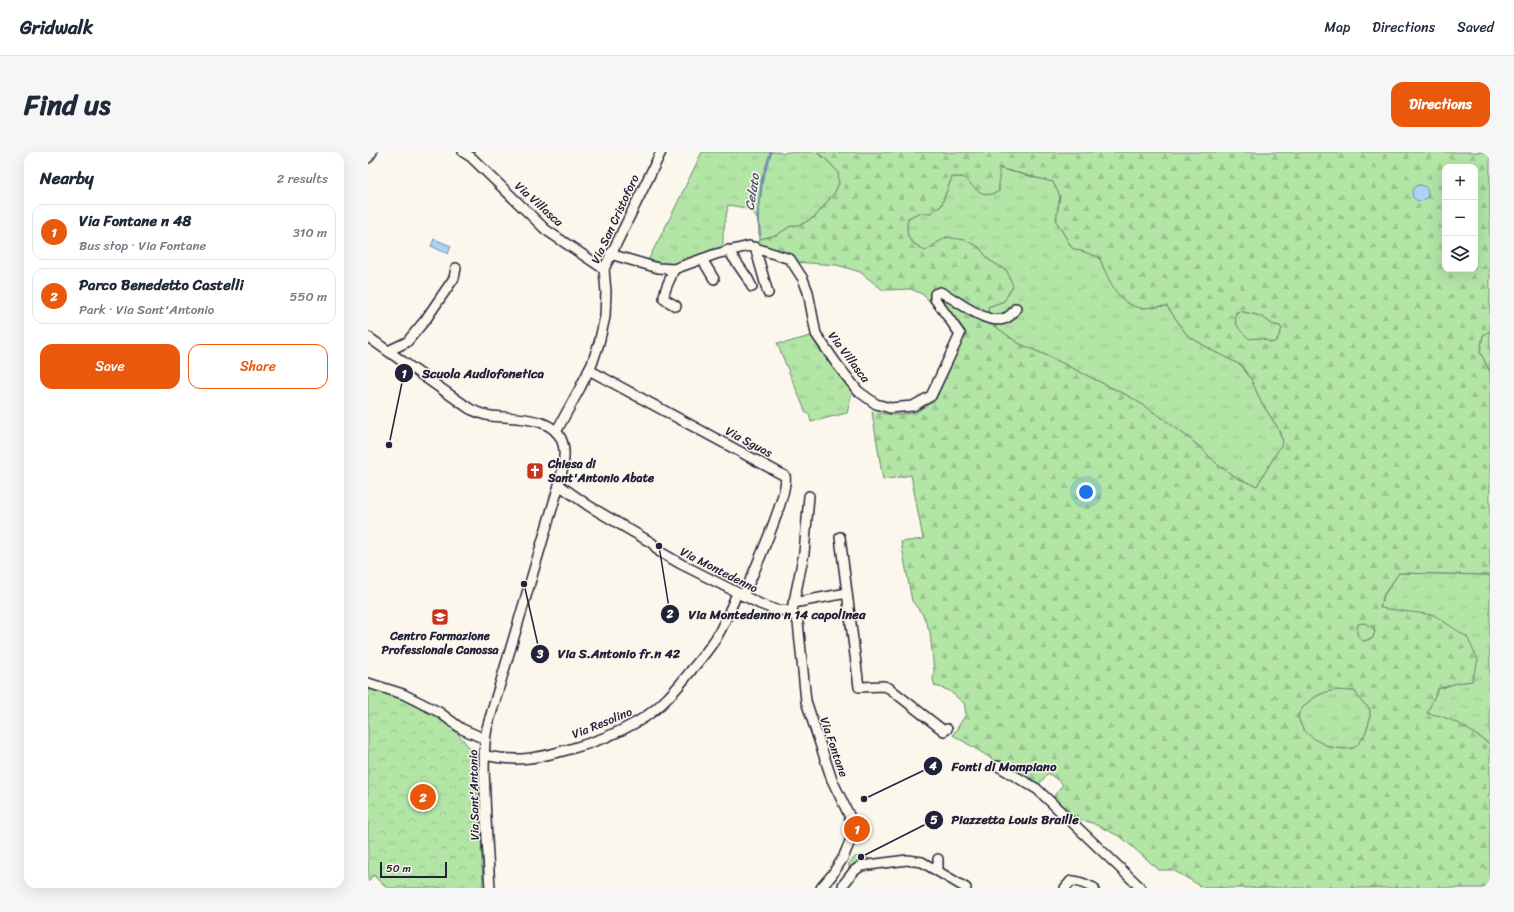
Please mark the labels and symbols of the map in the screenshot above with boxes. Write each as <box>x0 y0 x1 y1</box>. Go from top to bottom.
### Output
water label: Celato <box>738 170 767 212</box>
street label: Via San Cristoforo <box>585 171 645 267</box>
street label: Via Villasca <box>509 176 569 233</box>
street label: Via Villasca <box>822 326 876 388</box>
callout: Scuola Audiofonetica <box>394 361 552 386</box>
text: Scuola Audiofonetica <box>421 362 545 385</box>
text: 1 <box>401 363 407 385</box>
street label: Via Sguas <box>721 420 777 464</box>
place label: Chiesa di Sant'Antonio Abate <box>547 453 655 489</box>
church icon: Chiesa di Sant'Antonio Abate <box>525 461 545 481</box>
your location <box>1076 482 1096 502</box>
street label: Via Montedenno <box>676 541 762 599</box>
callout: Via Montedenno n 14 capolinea <box>660 602 873 627</box>
text: 2 <box>666 603 674 625</box>
text: Via Montedenno n 14 capolinea <box>688 603 866 626</box>
school or university icon: Centro Formazione Professionale Canossa <box>430 607 450 627</box>
place label: Centro Formazione Professionale Canossa <box>382 625 499 661</box>
callout: Via S.Antonio fr.n 42 <box>530 641 689 666</box>
text: Via S.Antonio fr.n 42 <box>558 642 681 665</box>
text: 3 <box>536 643 544 665</box>
street label: Via Resolino <box>568 701 636 745</box>
street label: Via Fontane <box>813 714 855 780</box>
street label: Via Sant'Antonio <box>462 749 486 841</box>
callout: Fonti di Mompiano <box>923 754 1064 779</box>
text: 4 <box>928 755 937 777</box>
text: Fonti di Mompiano <box>950 755 1057 778</box>
pin: 2 <box>410 782 436 812</box>
callout: Piazzetta Louis Braille <box>924 807 1087 832</box>
text: Piazzetta Louis Braille <box>951 808 1079 831</box>
text: 5 <box>930 809 938 831</box>
pin: 1 <box>844 814 870 844</box>
scale bar <box>380 860 447 879</box>

